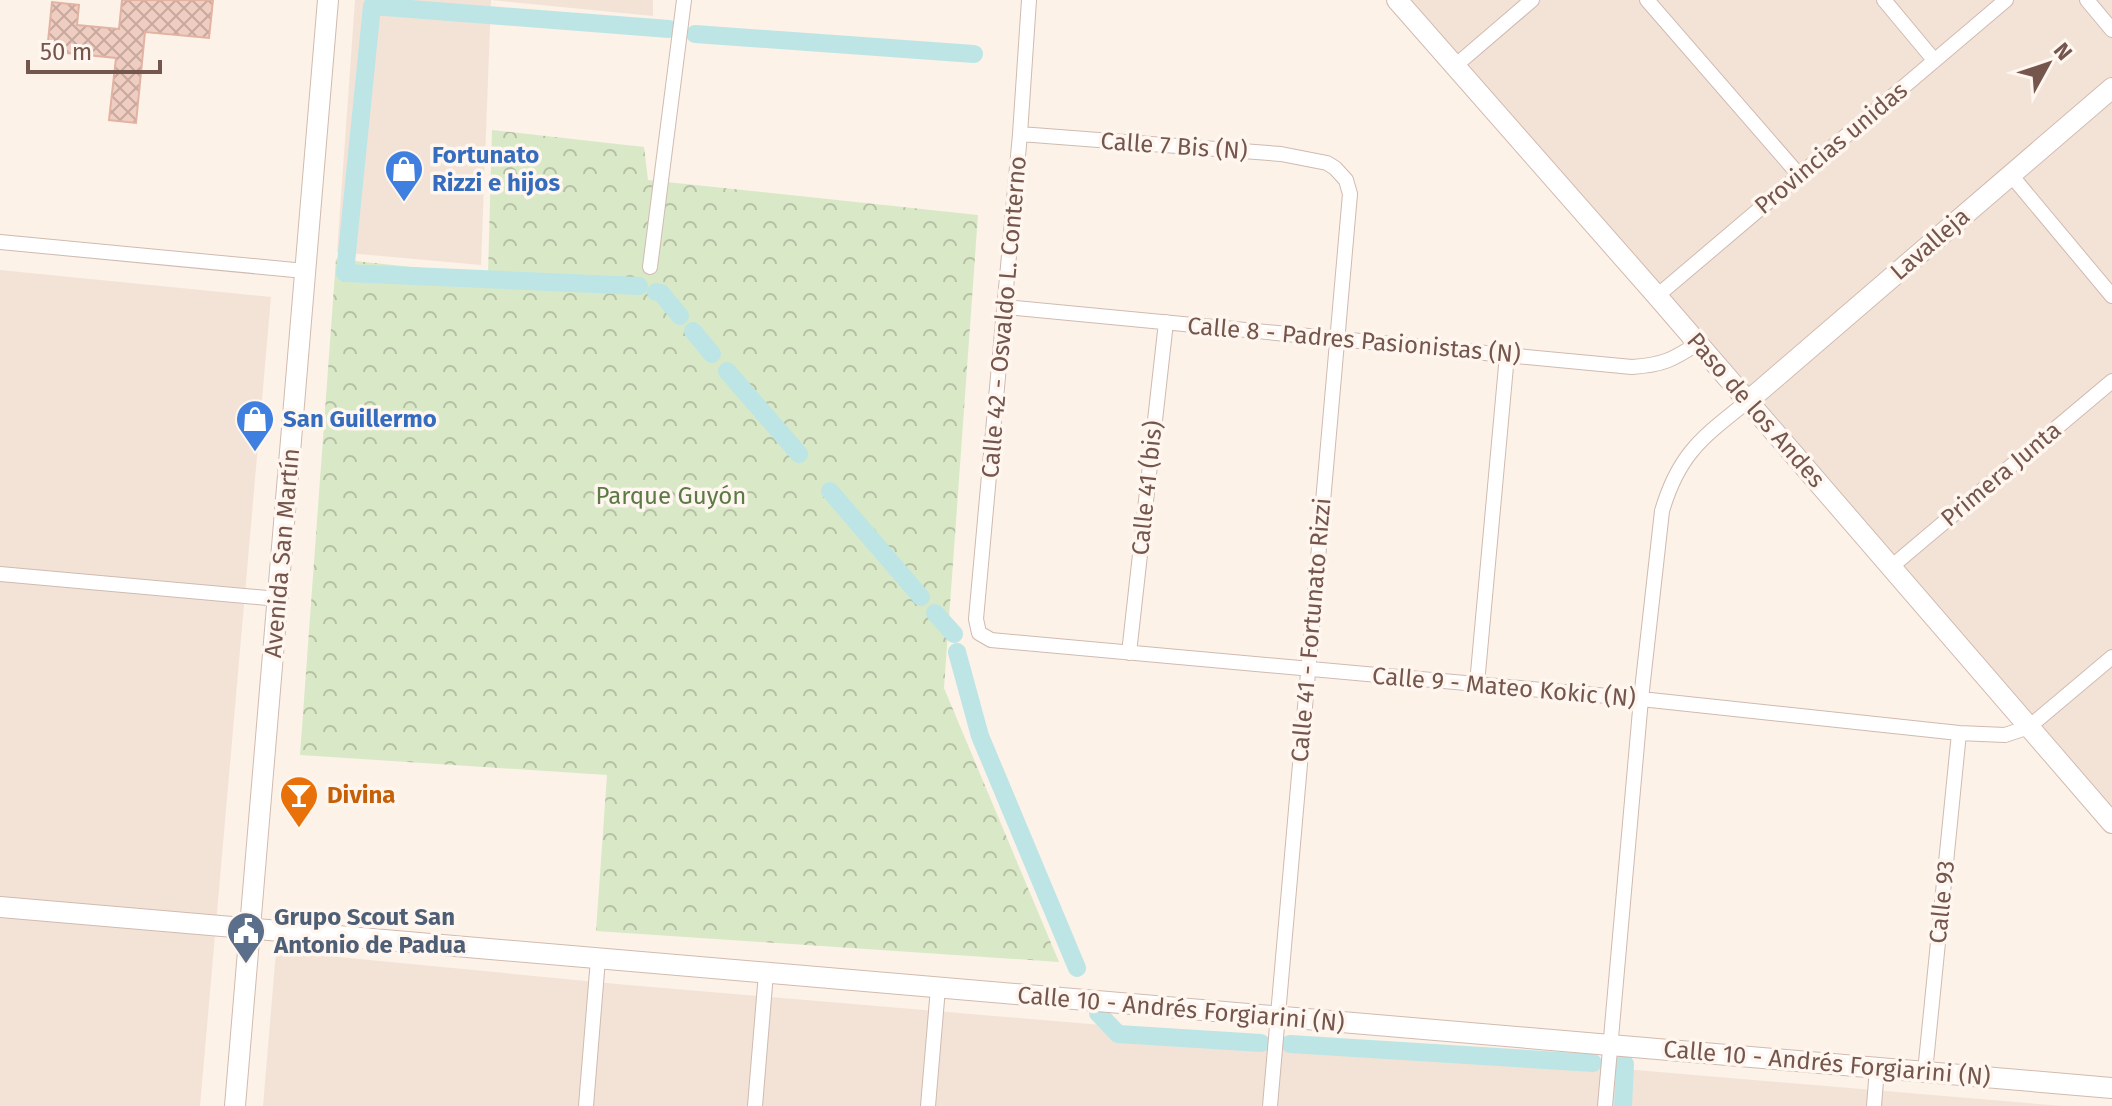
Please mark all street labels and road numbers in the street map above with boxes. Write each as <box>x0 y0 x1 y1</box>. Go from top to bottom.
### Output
street label: Provincias unidas <box>1749 76 1913 220</box>
street label: Calle 7 Bis (N) <box>1100 127 1248 165</box>
street label: Calle 42 - Osvaldo L. Conterno <box>976 155 1032 479</box>
street label: Lavalleja <box>1885 202 1975 286</box>
street label: Calle 8 - Padres Pasionistas (N) <box>1186 311 1522 369</box>
street label: Paso de los Andes <box>1681 327 1831 493</box>
street label: Primera Junta <box>1935 416 2067 532</box>
street label: Calle 41 (bis) <box>1126 419 1168 557</box>
street label: Avenida San Martín <box>259 447 305 659</box>
street label: Calle 41 - Fortunato Rizzi <box>1285 497 1337 763</box>
street label: Calle 9 - Mateo Kokic (N) <box>1371 662 1637 712</box>
street label: Calle 93 <box>1924 859 1960 945</box>
street label: Calle 10 - Andrés Forgiarini (N) <box>1016 981 1346 1037</box>
street label: Calle 10 - Andrés Forgiarini (N) <box>1662 1035 1992 1091</box>

